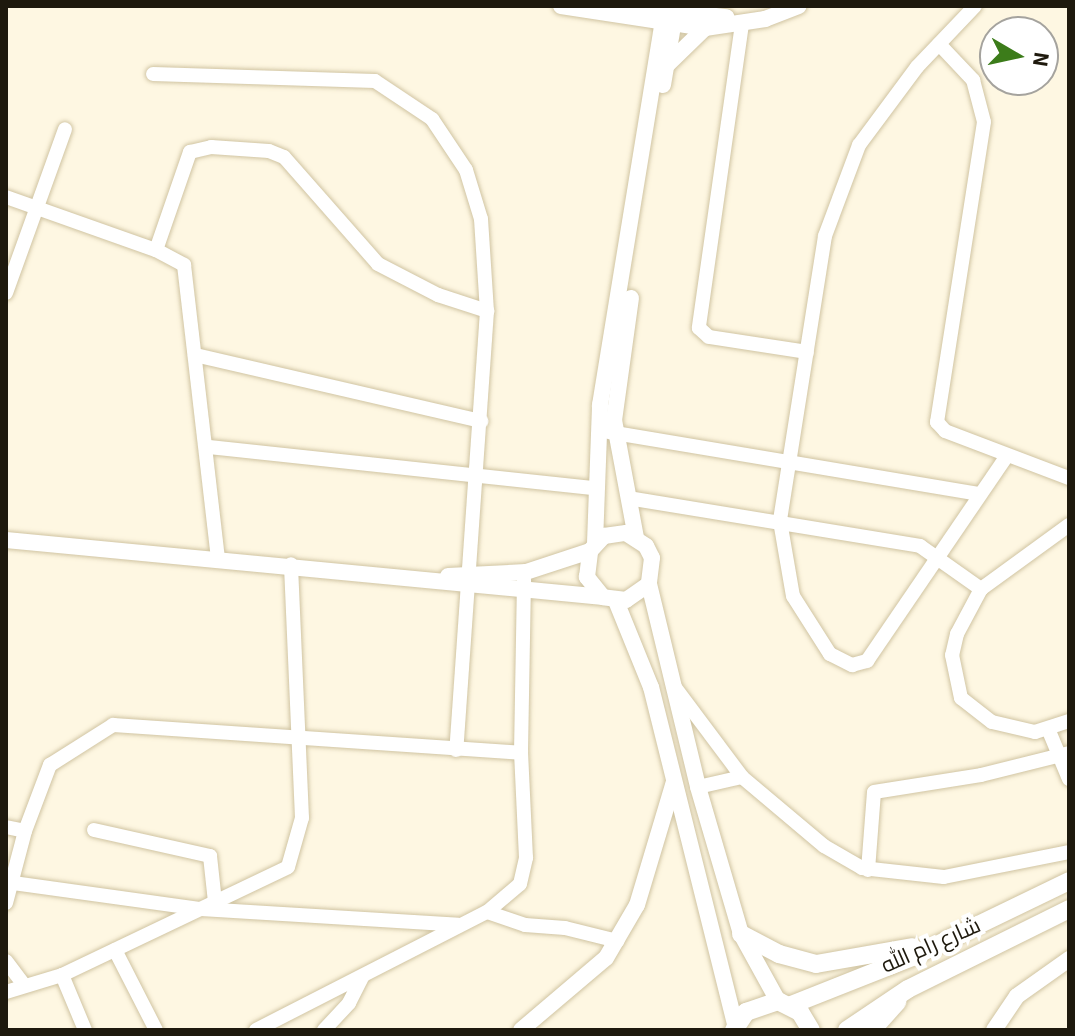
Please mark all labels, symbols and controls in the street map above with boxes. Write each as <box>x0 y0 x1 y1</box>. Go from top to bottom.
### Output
north arrow <box>979 16 1059 96</box>
text: N <box>1024 50 1058 69</box>
street label: شارع رام الله <box>877 912 985 980</box>

